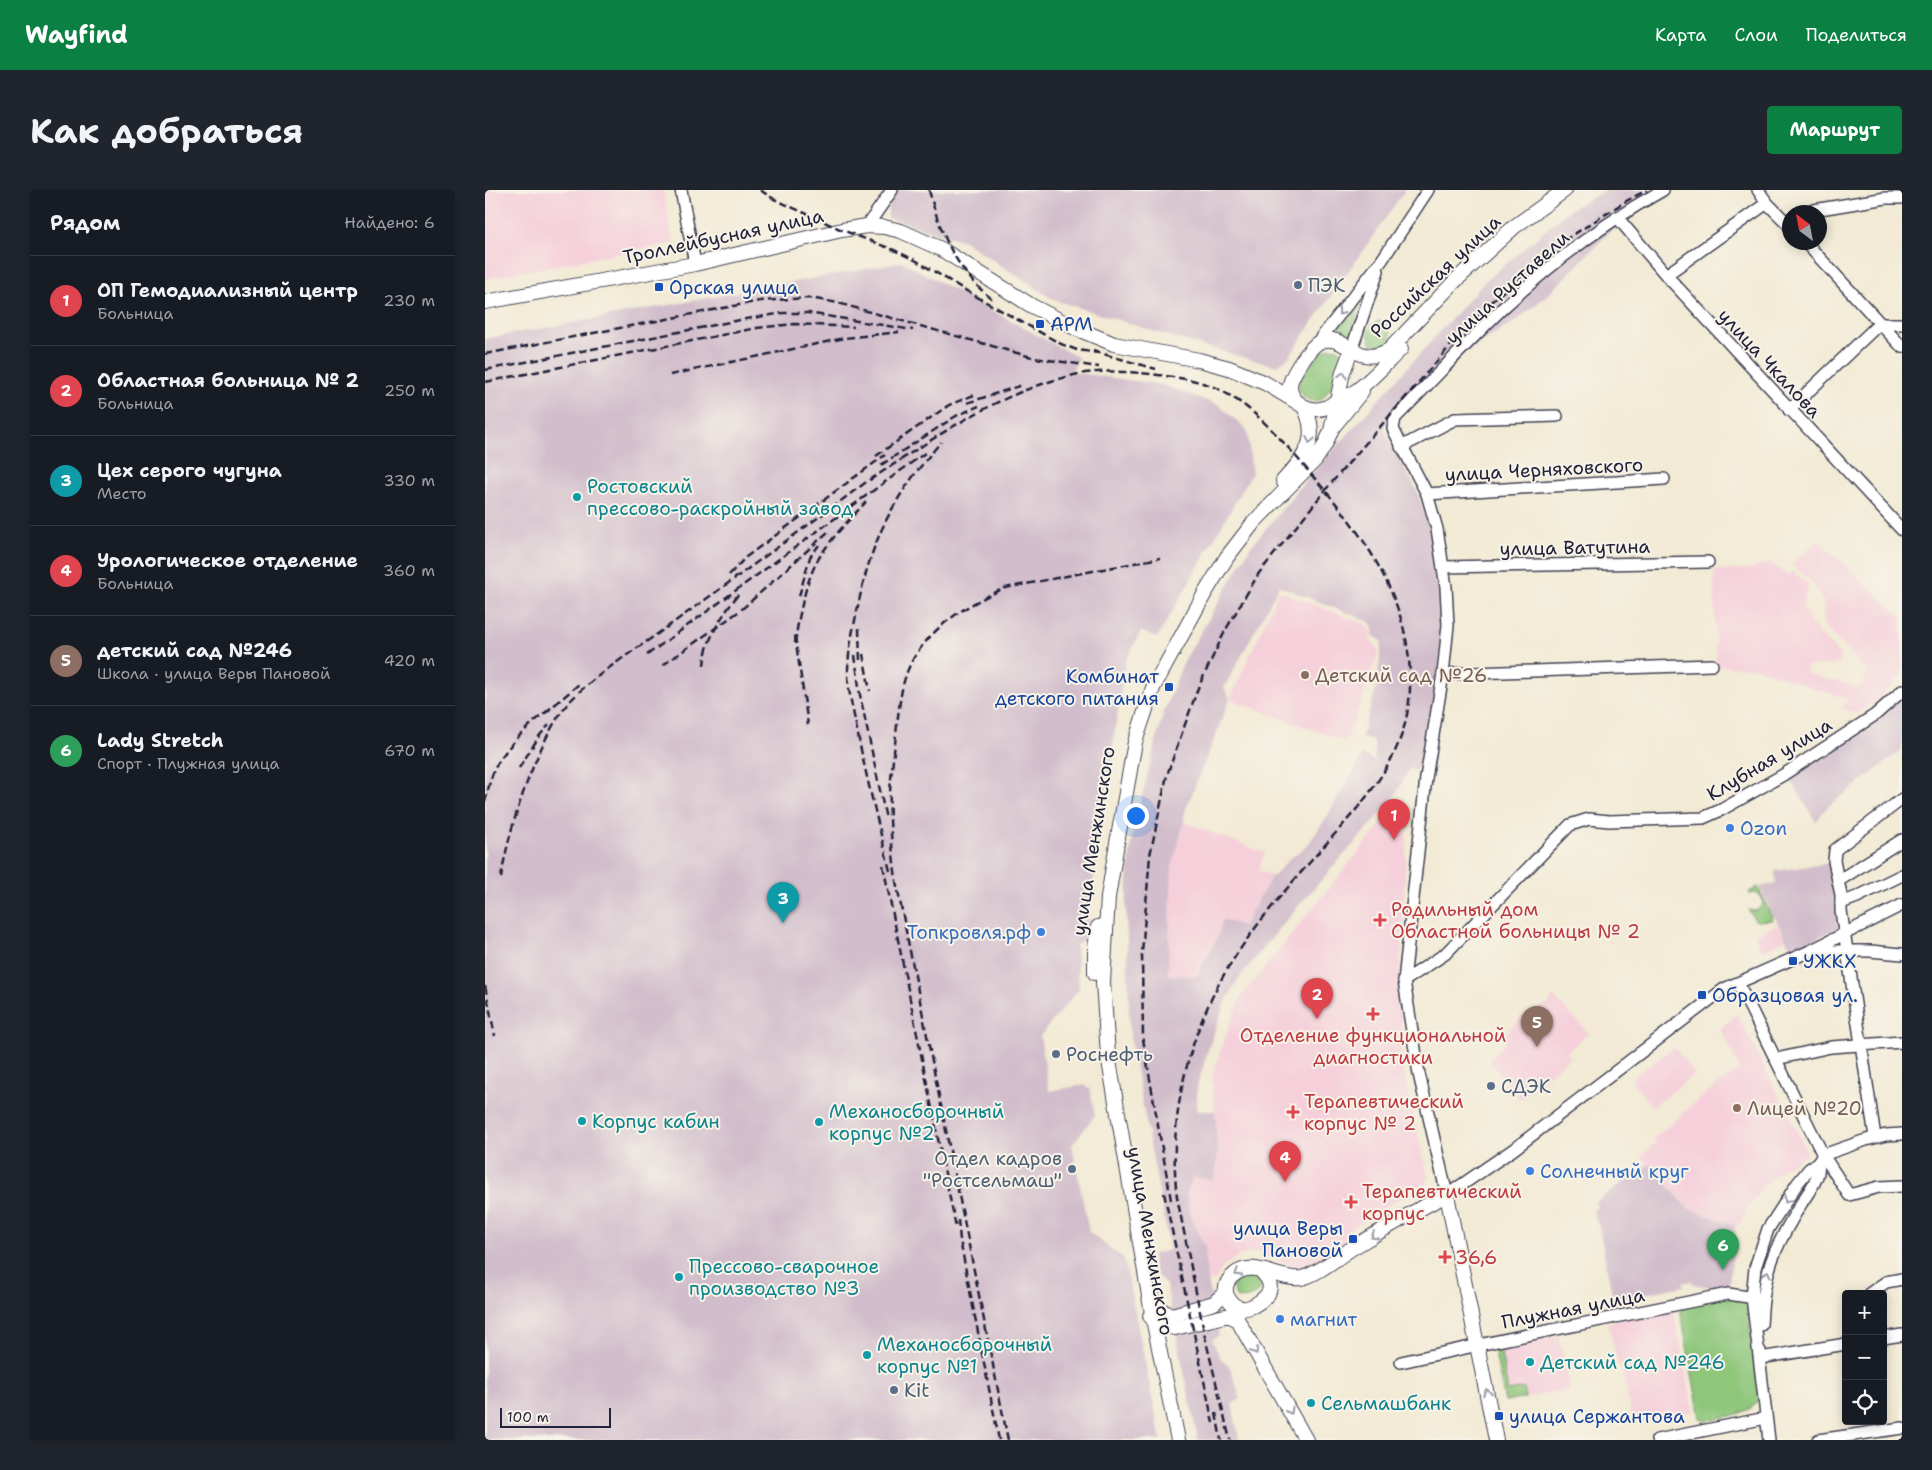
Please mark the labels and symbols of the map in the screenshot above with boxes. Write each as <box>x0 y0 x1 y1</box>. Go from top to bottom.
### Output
street label: Троллейбусная улица <box>620 203 826 270</box>
north arrow <box>1782 205 1827 250</box>
street label: Российская улица <box>1365 209 1506 343</box>
street label: улица Руставели <box>1440 225 1575 350</box>
place label: ПЭК <box>1308 273 1345 298</box>
place label: Орская улица <box>669 275 799 300</box>
marker: ПЭК <box>1292 279 1304 291</box>
marker: Орская улица <box>653 281 665 293</box>
street label: улица Чкалова <box>1712 303 1827 423</box>
one-way arrow <box>1339 306 1347 315</box>
place label: АРМ <box>1050 312 1093 337</box>
marker: АРМ <box>1034 318 1046 330</box>
one-way arrow <box>1337 371 1348 380</box>
one-way arrow <box>1305 436 1315 445</box>
street label: улица Черняховского <box>1444 452 1644 487</box>
place label: Ростовский прессово-раскройный завод <box>587 474 853 521</box>
marker: Ростовский прессово-раскройный завод <box>571 491 583 503</box>
street label: улица Ватутина <box>1499 534 1651 561</box>
place label: Детский сад №26 <box>1315 663 1487 688</box>
place label: Комбинат детского питания <box>995 664 1159 711</box>
marker: Детский сад №26 <box>1299 669 1311 681</box>
marker: Комбинат детского питания <box>1163 681 1175 693</box>
street label: Клубная улица <box>1702 712 1837 807</box>
street label: улица Менжинского <box>1066 745 1121 937</box>
pin: 1 <box>1378 799 1410 840</box>
your location <box>1123 803 1149 829</box>
place label: Ozon <box>1740 816 1787 841</box>
marker: Ozon <box>1724 822 1736 834</box>
pin: 3 <box>767 882 799 923</box>
place label: Родильный дом Областной больницы № 2 <box>1391 897 1640 944</box>
marker: Родильный дом Областной больницы № 2 <box>1373 913 1387 927</box>
place label: Топкровля.рф <box>907 920 1031 945</box>
marker: Топкровля.рф <box>1035 926 1047 938</box>
place label: УЖКХ <box>1803 949 1856 974</box>
marker: УЖКХ <box>1787 955 1799 967</box>
pin: 2 <box>1301 978 1333 1019</box>
place label: Образцовая ул. <box>1712 983 1858 1008</box>
marker: Образцовая ул. <box>1696 989 1708 1001</box>
pin: 5 <box>1521 1006 1553 1047</box>
marker: Отделение функциональной диагностики <box>1366 1007 1380 1021</box>
place label: Отделение функциональной диагностики <box>1240 1023 1506 1070</box>
place label: Роснефть <box>1066 1042 1153 1067</box>
marker: Роснефть <box>1050 1048 1062 1060</box>
place label: СДЭК <box>1501 1074 1551 1099</box>
marker: СДЭК <box>1485 1080 1497 1092</box>
place label: Терапевтический корпус № 2 <box>1304 1089 1464 1136</box>
place label: Лицей №20 <box>1747 1096 1862 1121</box>
place label: Механосборочный корпус №2 <box>829 1099 1004 1146</box>
marker: Лицей №20 <box>1731 1102 1743 1114</box>
marker: Терапевтический корпус № 2 <box>1286 1105 1300 1119</box>
place label: Корпус кабин <box>592 1109 720 1134</box>
marker: Корпус кабин <box>576 1115 588 1127</box>
marker: Механосборочный корпус №2 <box>813 1116 825 1128</box>
pin: 4 <box>1269 1141 1301 1182</box>
street label: улица Менжинского <box>1122 1145 1179 1337</box>
place label: Отдел кадров "Ростсельмаш" <box>923 1146 1062 1193</box>
place label: Солнечный круг <box>1540 1159 1689 1184</box>
marker: Отдел кадров "Ростсельмаш" <box>1066 1163 1078 1175</box>
marker: Солнечный круг <box>1524 1165 1536 1177</box>
place label: Терапевтический корпус <box>1362 1179 1522 1226</box>
one-way arrow <box>1784 1194 1793 1203</box>
marker: Терапевтический корпус <box>1344 1195 1358 1209</box>
place label: улица Веры Пановой <box>1233 1216 1343 1263</box>
one-way arrow <box>1370 1229 1379 1239</box>
pin: 6 <box>1707 1229 1739 1270</box>
marker: улица Веры Пановой <box>1347 1233 1359 1245</box>
place label: 36,6 <box>1455 1245 1497 1270</box>
marker: 36,6 <box>1439 1251 1451 1263</box>
place label: Прессово-сварочное производство №3 <box>689 1254 879 1301</box>
one-way arrow <box>1234 1267 1243 1277</box>
one-way arrow <box>1761 1270 1772 1279</box>
marker: Прессово-сварочное производство №3 <box>673 1271 685 1283</box>
street label: Плужная улица <box>1499 1282 1647 1335</box>
place label: магнит <box>1290 1307 1357 1332</box>
marker: магнит <box>1274 1313 1286 1325</box>
place label: Механосборочный корпус №1 <box>877 1332 1052 1379</box>
one-way arrow <box>1248 1345 1258 1354</box>
marker: Механосборочный корпус №1 <box>861 1349 873 1361</box>
place label: Детский сад №246 <box>1540 1350 1725 1375</box>
marker: Детский сад №246 <box>1524 1356 1536 1368</box>
place label: Kit <box>904 1378 930 1403</box>
marker: Kit <box>888 1384 900 1396</box>
one-way arrow <box>1482 1388 1493 1397</box>
place label: Сельмашбанк <box>1321 1391 1451 1416</box>
marker: Сельмашбанк <box>1305 1397 1317 1409</box>
place label: улица Сержантова <box>1509 1404 1685 1429</box>
scale bar <box>500 1405 611 1428</box>
one-way arrow <box>1283 1405 1293 1414</box>
marker: улица Сержантова <box>1493 1410 1505 1422</box>

